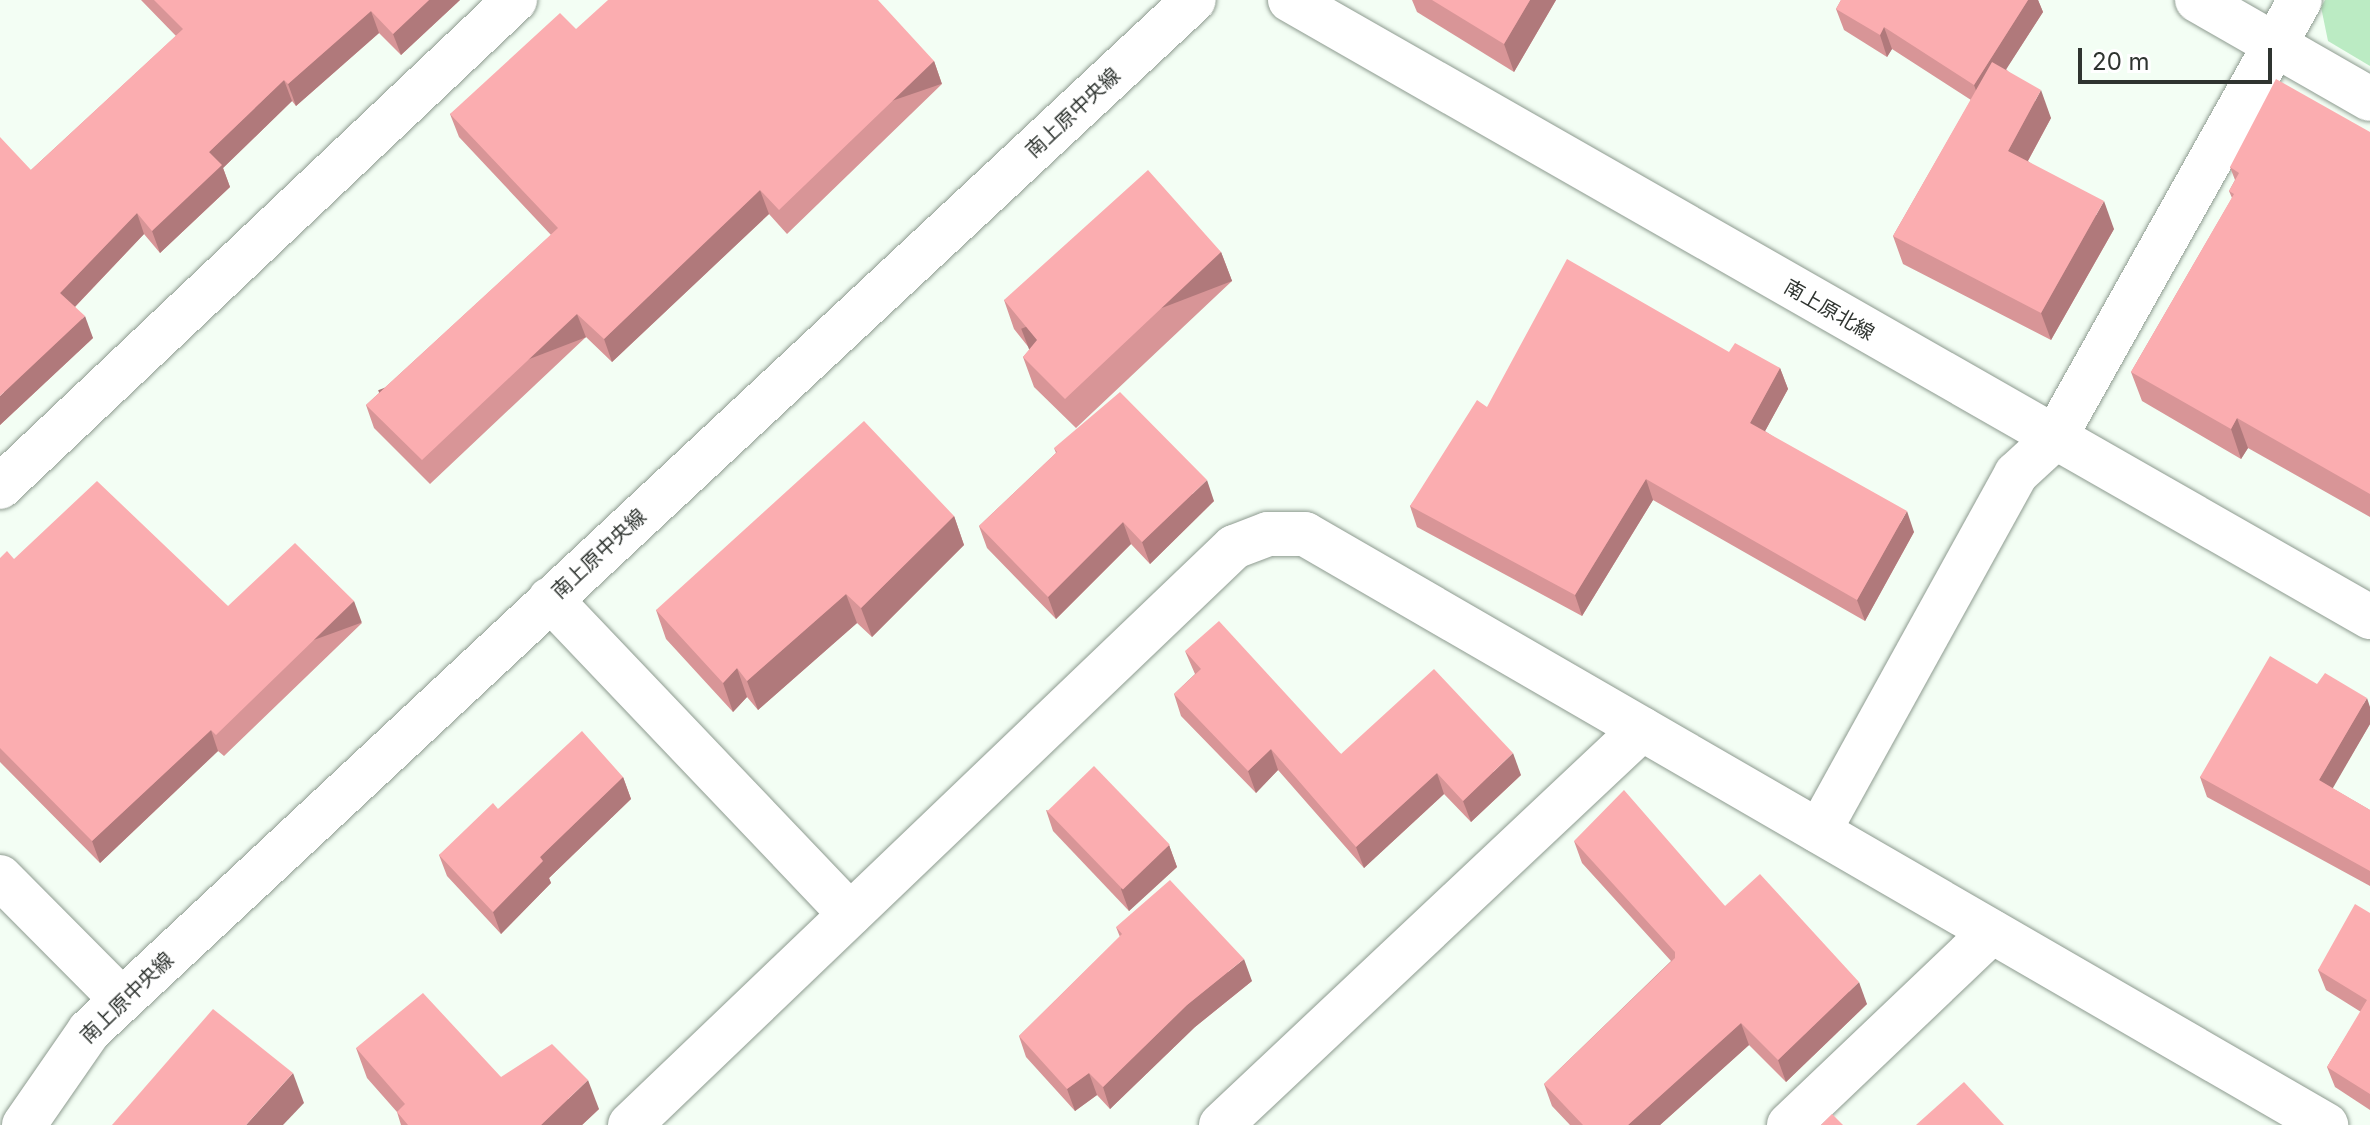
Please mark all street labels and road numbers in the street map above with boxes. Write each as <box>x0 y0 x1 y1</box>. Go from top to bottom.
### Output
street label: 南上原中央線 <box>1021 63 1125 163</box>
street label: 南上原北線 <box>1780 275 1878 345</box>
street label: 南上原中央線 <box>547 504 651 604</box>
street label: 南上原中央線 <box>76 948 178 1048</box>

